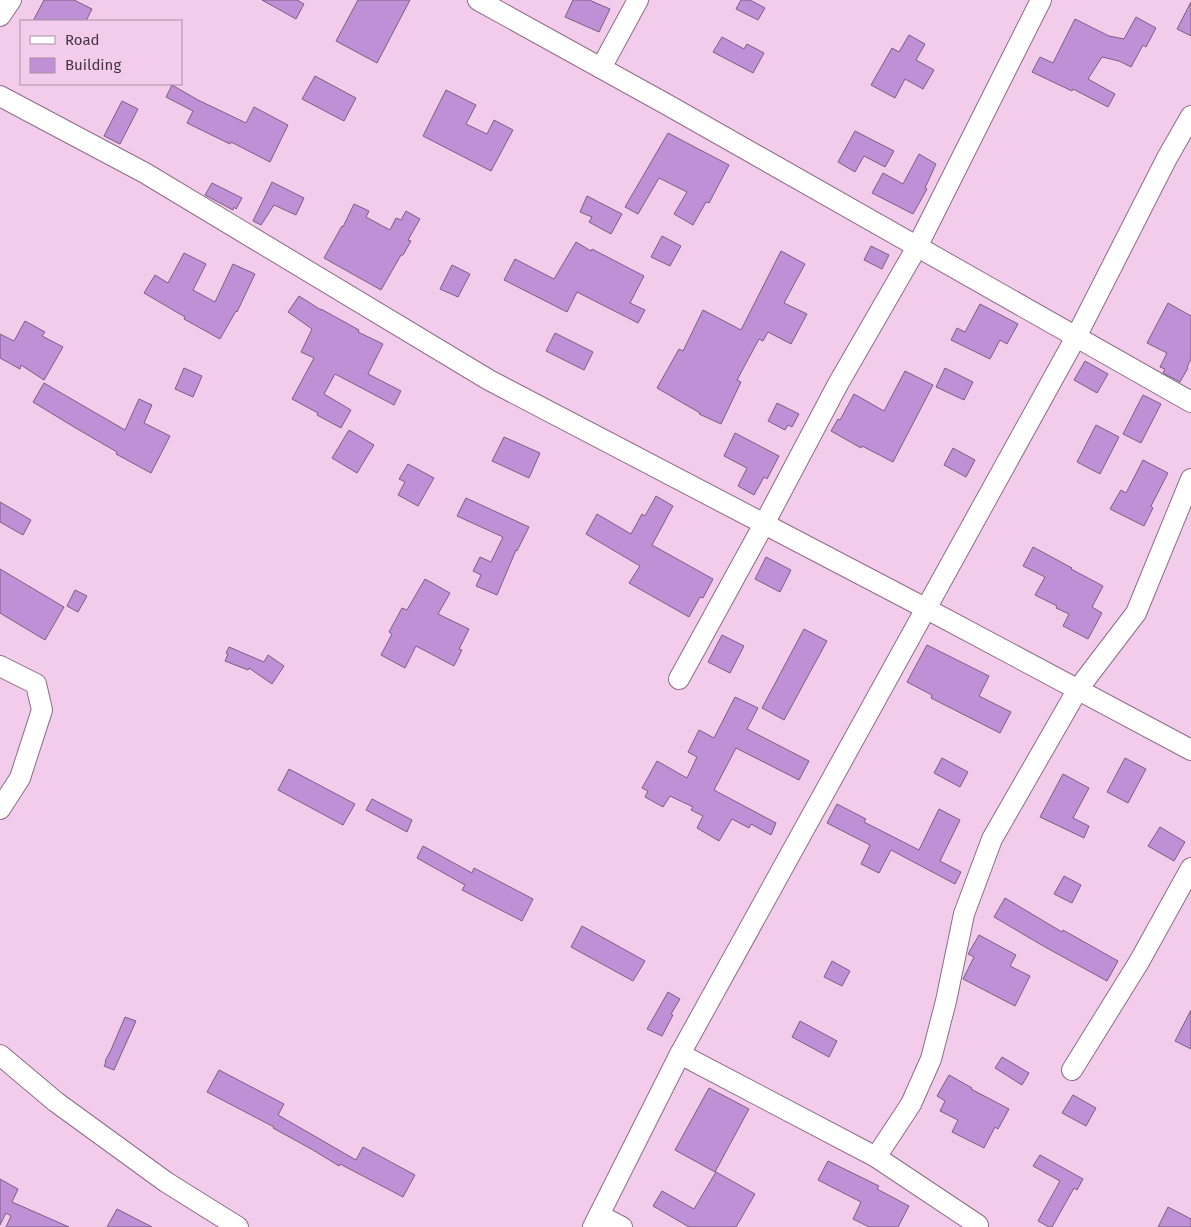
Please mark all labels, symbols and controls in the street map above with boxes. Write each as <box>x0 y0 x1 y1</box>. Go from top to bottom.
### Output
legend <box>20 20 182 85</box>
text: Road <box>65 31 100 49</box>
text: Building <box>65 56 121 74</box>

